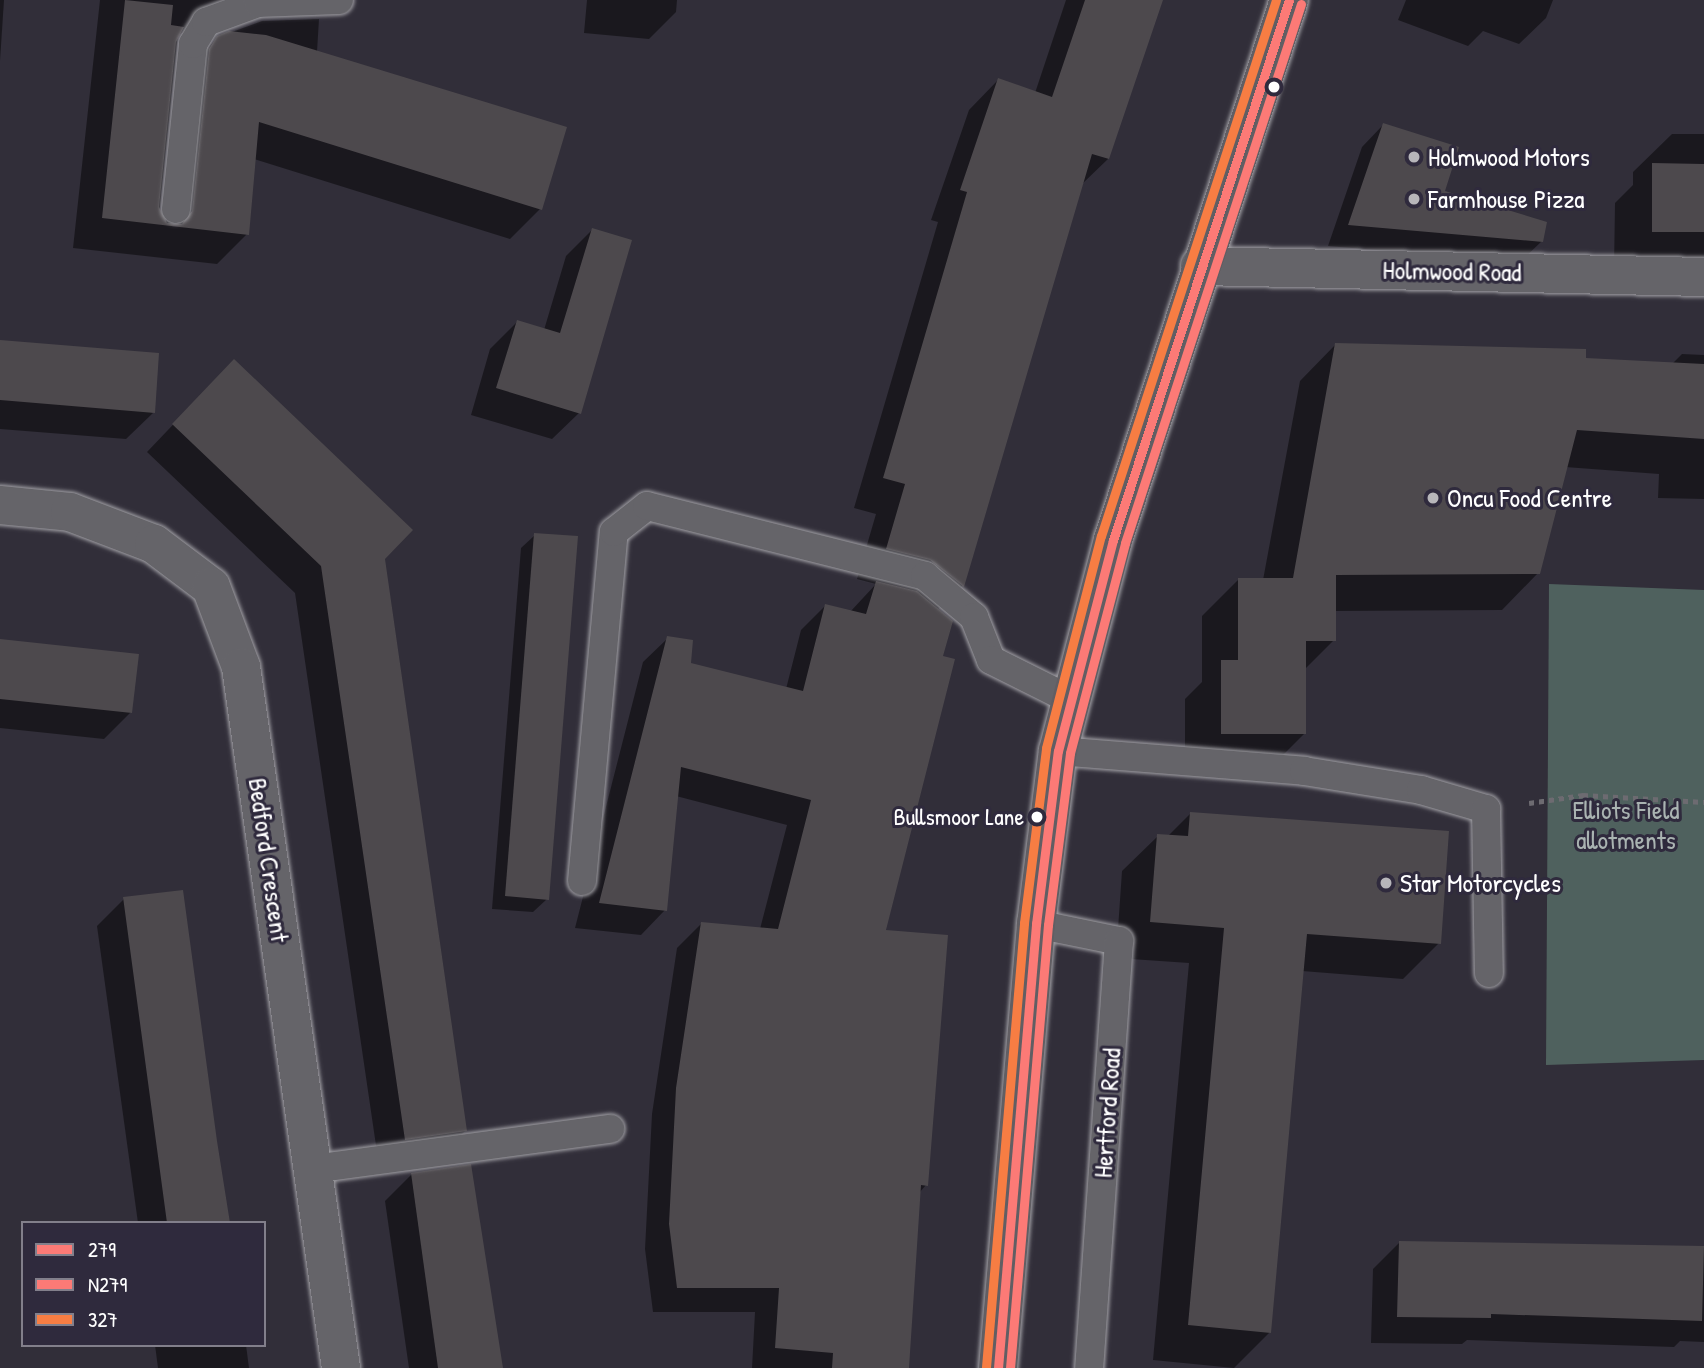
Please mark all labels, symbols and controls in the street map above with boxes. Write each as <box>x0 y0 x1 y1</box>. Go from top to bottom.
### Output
unlabelled marker <box>1267 80 1281 94</box>
place label: Holmwood Motors <box>1428 141 1590 173</box>
marker: Holmwood Motors <box>1406 149 1422 165</box>
place label: Farmhouse Pizza <box>1428 183 1585 215</box>
marker: Farmhouse Pizza <box>1406 191 1422 207</box>
street label: Holmwood Road <box>1382 254 1522 288</box>
place label: Oncu Food Centre <box>1447 482 1612 514</box>
marker: Oncu Food Centre <box>1425 490 1441 506</box>
street label: Bedford Crescent <box>242 776 296 944</box>
park label: Elliots Field allotments <box>1573 794 1679 856</box>
place label: Bullsmoor Lane <box>893 803 1024 831</box>
marker: Bullsmoor Lane <box>1030 810 1044 824</box>
place label: Star Motorcycles <box>1400 867 1561 899</box>
marker: Star Motorcycles <box>1378 875 1394 891</box>
street label: Hertford Road <box>1087 1047 1127 1179</box>
legend <box>21 1221 266 1347</box>
text: 279 <box>88 1235 116 1264</box>
text: N279 <box>88 1270 127 1299</box>
text: 327 <box>88 1305 118 1334</box>

